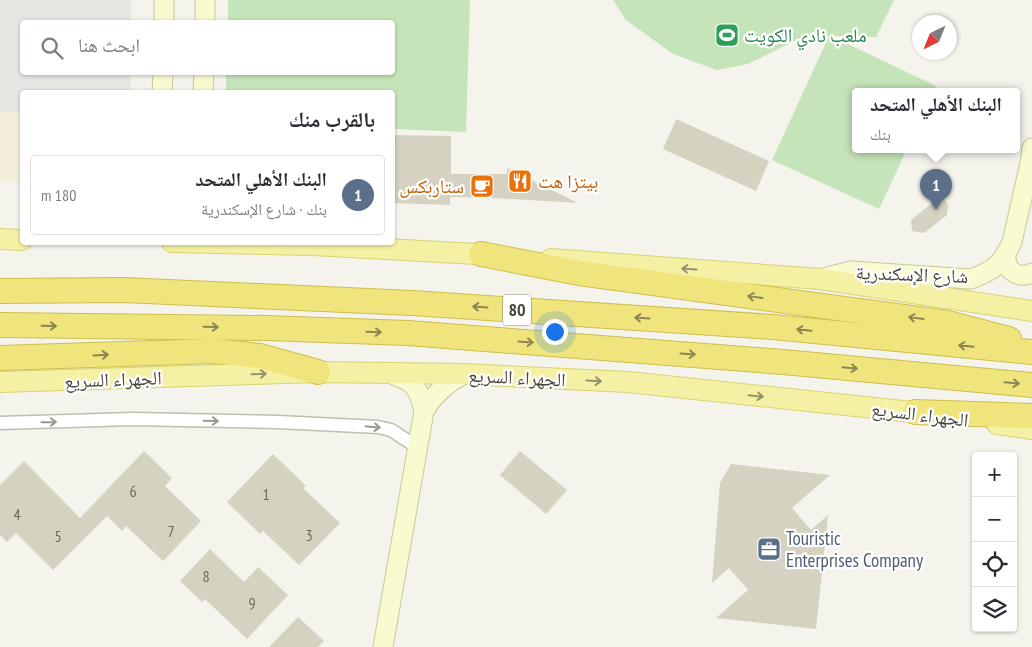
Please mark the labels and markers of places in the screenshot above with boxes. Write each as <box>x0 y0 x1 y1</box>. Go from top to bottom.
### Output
sports icon: ملعب نادي الكويت <box>714 22 740 48</box>
place label: ملعب نادي الكويت <box>744 23 867 51</box>
restaurant icon: بيتزا هت <box>507 168 533 194</box>
place label: بيتزا هت <box>538 169 598 193</box>
pin: 1 <box>920 169 952 210</box>
cafe icon: ستاربكس <box>469 173 495 199</box>
place label: ستاربكس <box>399 174 464 198</box>
place label: Touristic Enterprises Company <box>786 526 924 572</box>
office icon: Touristic Enterprises Company <box>756 536 782 562</box>

